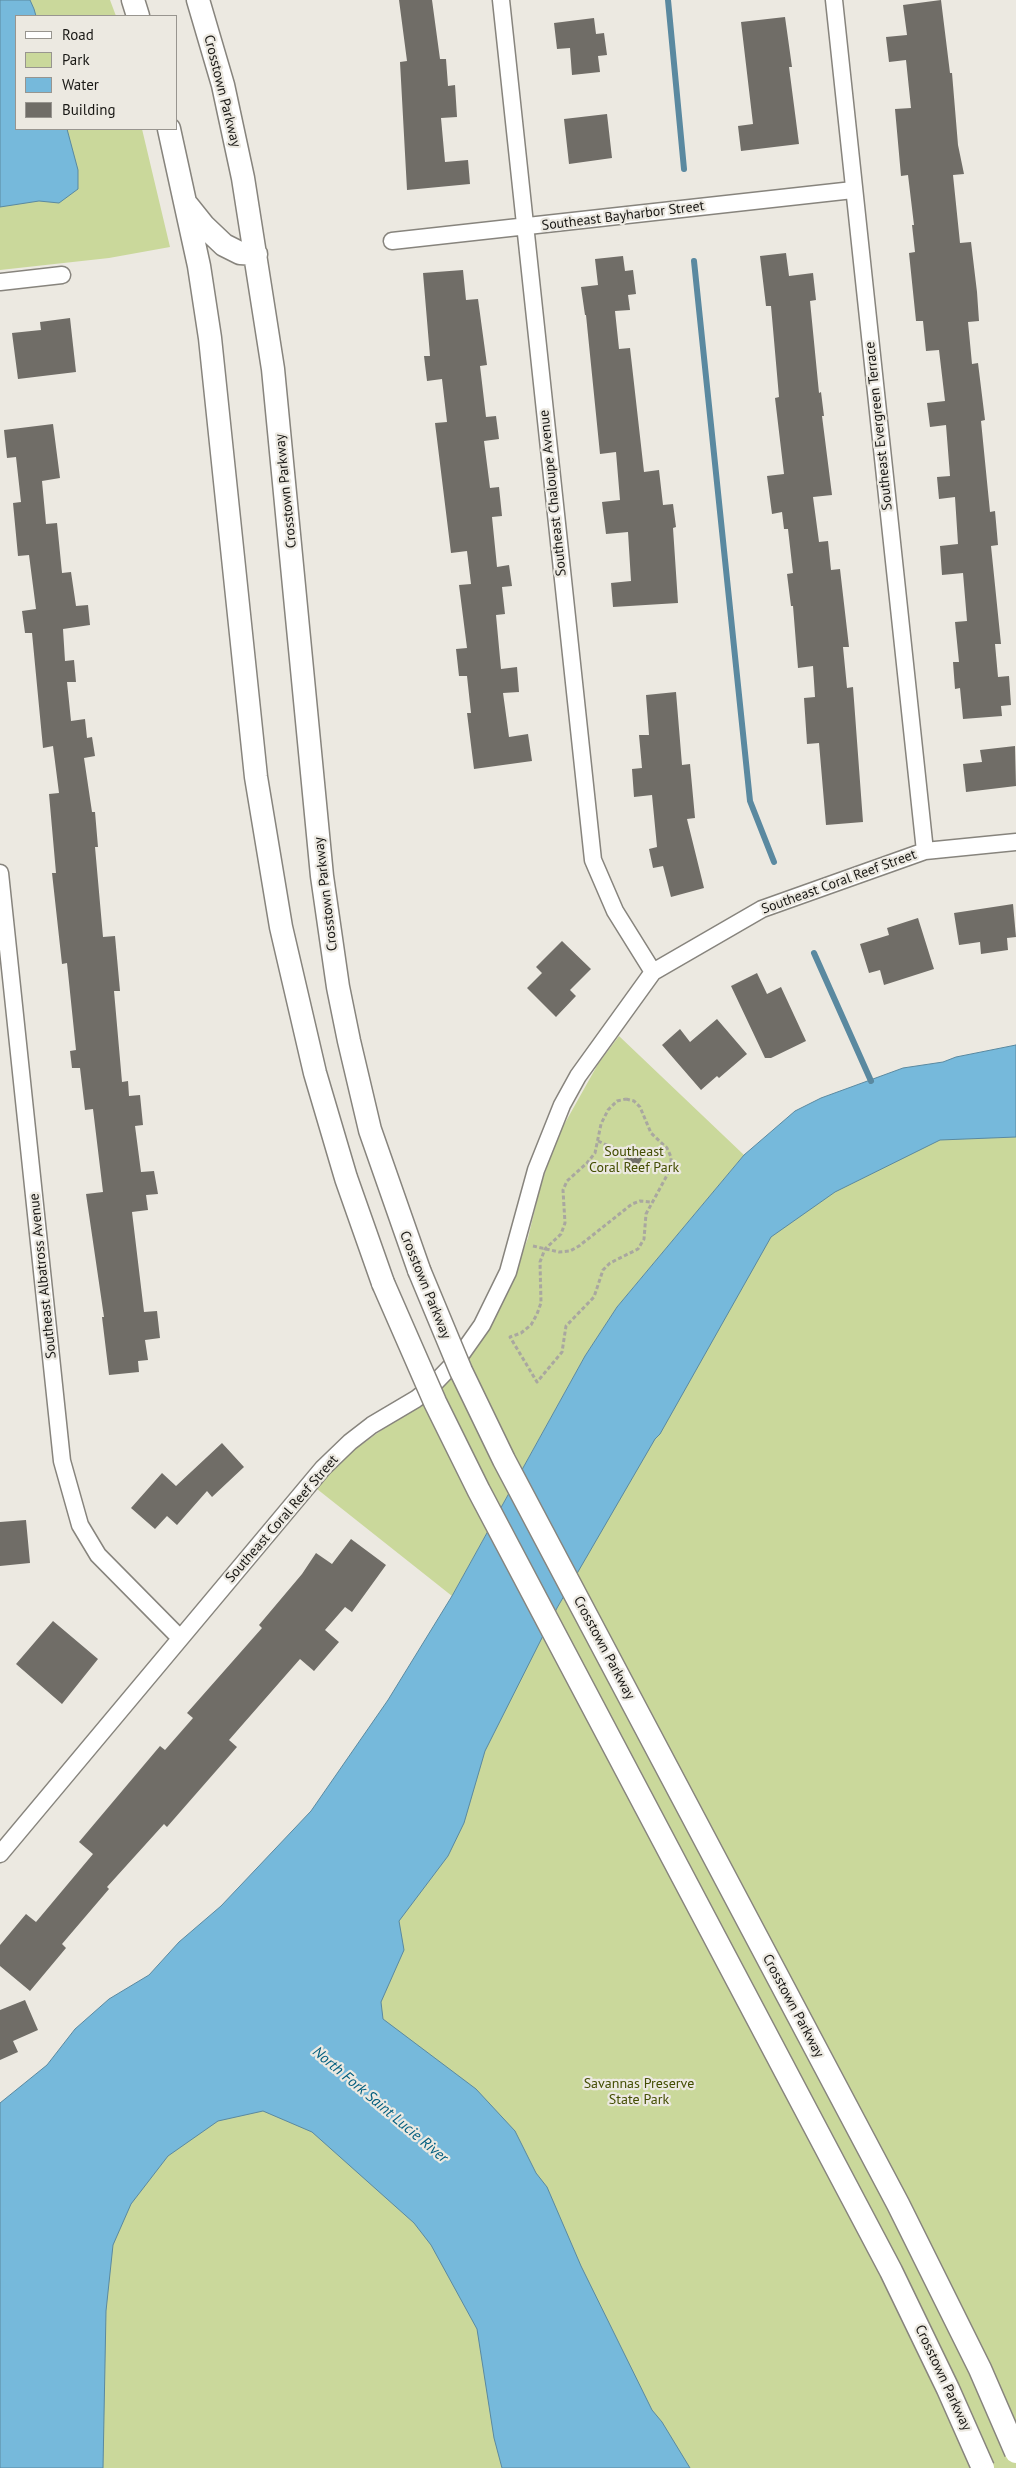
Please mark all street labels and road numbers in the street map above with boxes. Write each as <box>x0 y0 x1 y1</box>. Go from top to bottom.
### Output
street label: Crosstown Parkway <box>200 33 244 149</box>
street label: Southeast Bayharbor Street <box>541 198 705 234</box>
street label: Southeast Evergreen Terrace <box>862 341 896 511</box>
street label: Southeast Chaloupe Avenue <box>536 409 570 577</box>
street label: Crosstown Parkway <box>272 433 300 549</box>
street label: Crosstown Parkway <box>311 836 341 952</box>
street label: Southeast Coral Reef Street <box>759 846 919 918</box>
street label: Southeast Albatross Avenue <box>26 1192 60 1360</box>
street label: Crosstown Parkway <box>396 1229 454 1341</box>
street label: Southeast Coral Reef Street <box>222 1452 342 1586</box>
street label: Crosstown Parkway <box>570 1593 638 1703</box>
street label: Crosstown Parkway <box>759 1951 827 2061</box>
street label: Crosstown Parkway <box>911 2322 975 2434</box>

